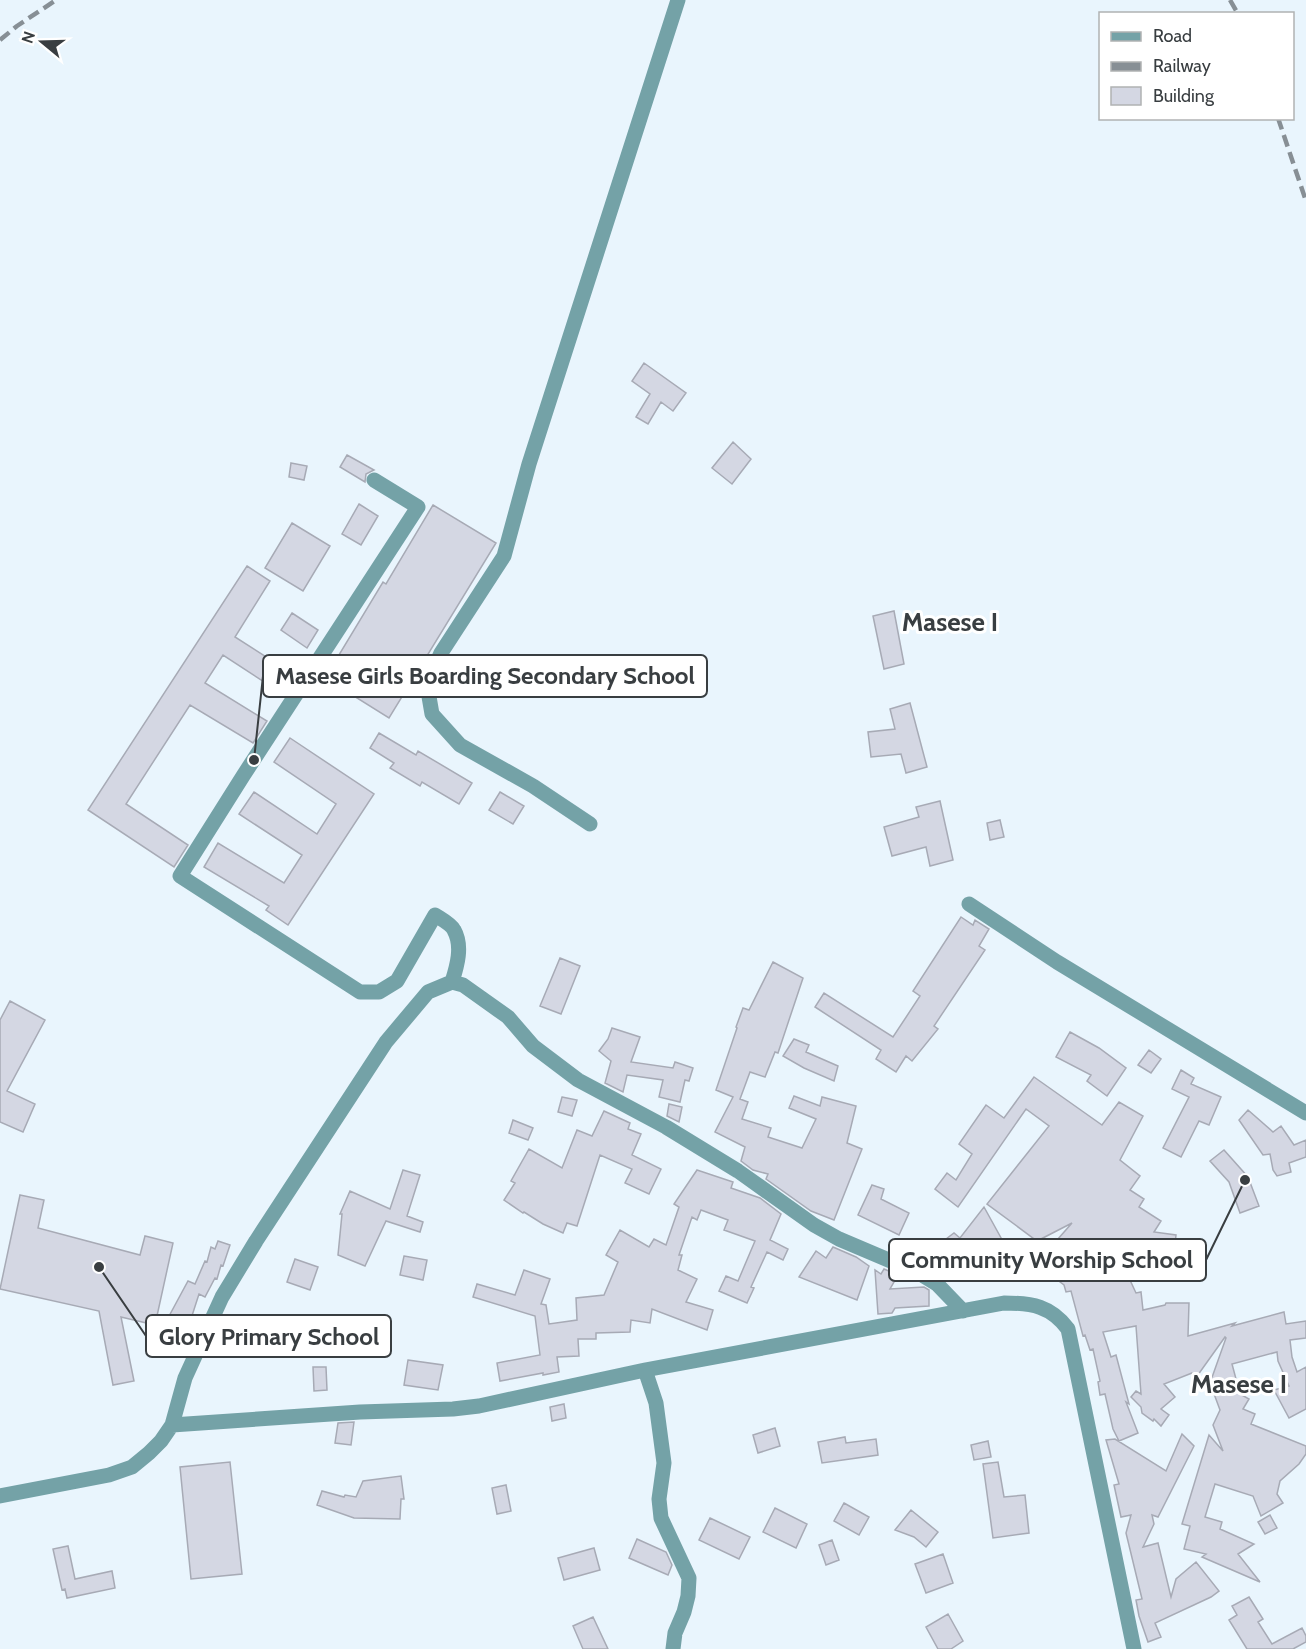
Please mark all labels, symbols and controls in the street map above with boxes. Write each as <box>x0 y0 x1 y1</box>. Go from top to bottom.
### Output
north arrow <box>12 12 72 72</box>
legend <box>1099 12 1294 120</box>
text: Road <box>1153 25 1192 47</box>
text: N <box>17 29 39 46</box>
text: Railway <box>1153 55 1211 77</box>
text: Building <box>1153 85 1215 107</box>
district label: Masese I <box>902 606 998 638</box>
callout: Masese Girls Boarding Secondary School <box>263 655 707 697</box>
text: Masese Girls Boarding Secondary School <box>275 661 695 690</box>
callout: Community Worship School <box>889 1239 1206 1281</box>
text: Community Worship School <box>901 1245 1193 1274</box>
callout: Glory Primary School <box>146 1315 391 1357</box>
text: Glory Primary School <box>159 1322 379 1351</box>
district label: Masese I <box>1191 1368 1287 1400</box>

